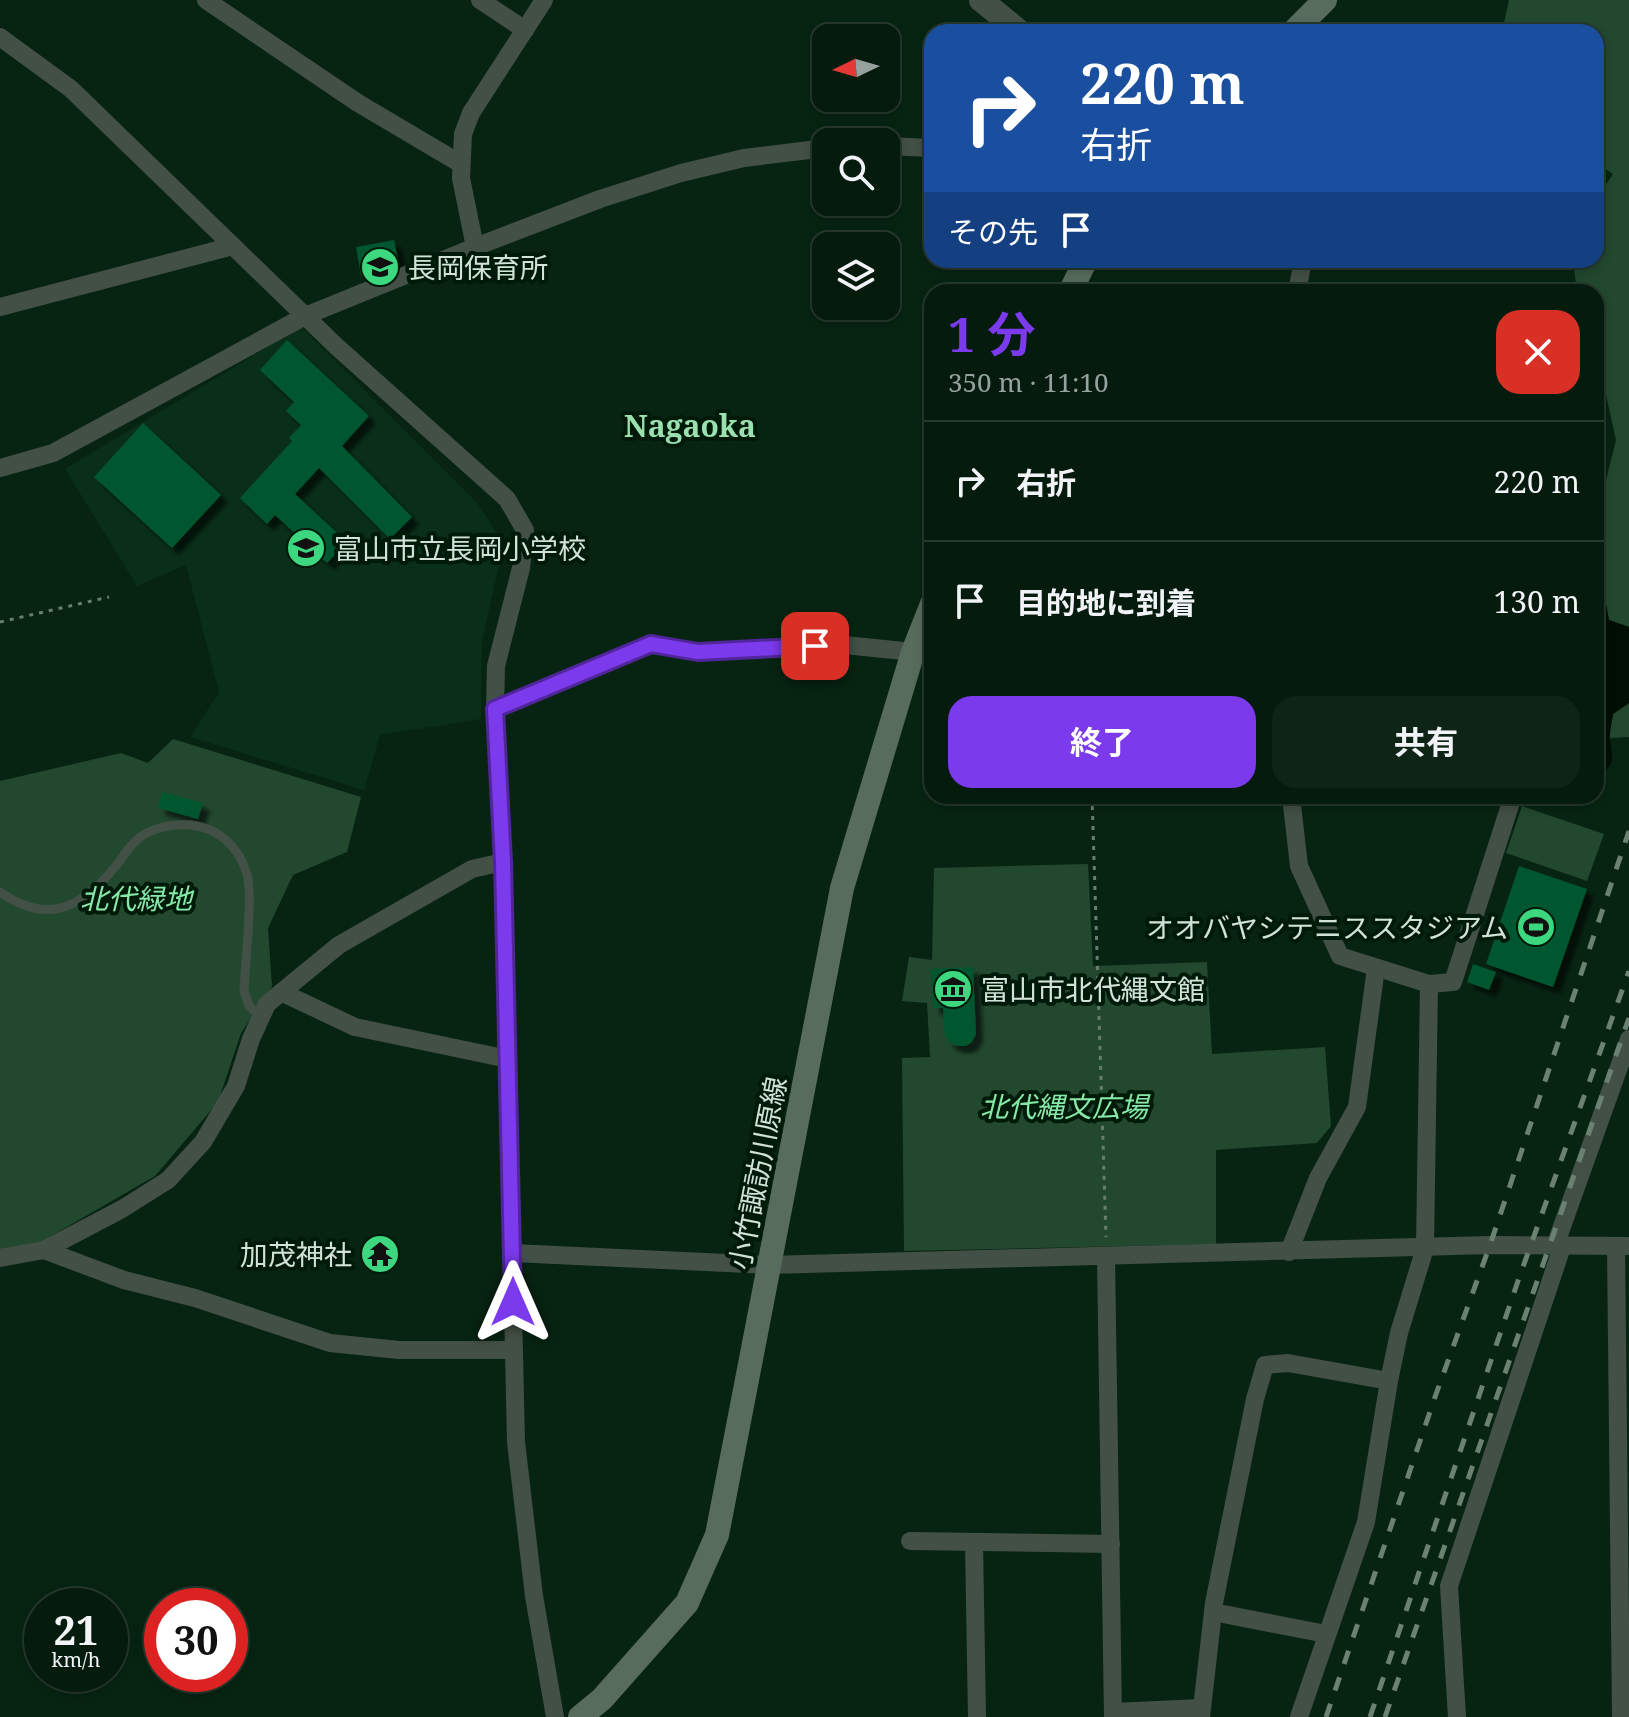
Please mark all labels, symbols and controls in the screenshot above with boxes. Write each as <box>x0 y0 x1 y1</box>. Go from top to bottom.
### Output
north arrow <box>812 24 900 112</box>
map controls <box>812 24 900 320</box>
text: 220 m <box>1080 44 1245 120</box>
icon: right <box>948 56 1052 160</box>
text: 右折 <box>1080 120 1152 169</box>
button: search <box>812 128 900 216</box>
icon: arrive <box>1054 208 1098 252</box>
text: その先 <box>948 211 1038 252</box>
button: layers <box>812 232 900 320</box>
school or university icon: 長岡保育所 <box>359 246 401 288</box>
place label: 長岡保育所 <box>408 248 548 286</box>
text: 1 分 <box>948 301 1036 366</box>
button: close <box>1496 310 1580 394</box>
text: 350 m · 11:10 <box>948 364 1109 400</box>
district label: Nagaoka <box>624 405 756 446</box>
icon: right <box>948 459 992 503</box>
text: 220 m <box>1494 461 1580 502</box>
text: 右折 <box>1016 462 1076 503</box>
school or university icon: 富山市立長岡小学校 <box>285 527 327 569</box>
place label: 富山市立長岡小学校 <box>334 529 586 567</box>
icon: arrive <box>948 579 992 623</box>
text: 130 m <box>1494 581 1580 622</box>
text: 目的地に到着 <box>1016 582 1196 623</box>
pin <box>781 612 849 680</box>
icon: arrive <box>793 624 837 668</box>
button: 終了 <box>948 696 1256 788</box>
button: 共有 <box>1272 696 1580 788</box>
park label: 北代緑地 <box>80 879 195 917</box>
sports icon: オオバヤシテニススタジアム <box>1515 906 1557 948</box>
place label: オオバヤシテニススタジアム <box>1146 908 1508 946</box>
museum icon: 富山市北代縄文館 <box>932 968 974 1010</box>
place label: 富山市北代縄文館 <box>981 970 1205 1008</box>
street label: 小竹諏訪川原線 <box>720 1073 794 1273</box>
park label: 北代縄文広場 <box>980 1087 1151 1125</box>
temple icon: 加茂神社 <box>359 1233 401 1275</box>
place label: 加茂神社 <box>240 1235 352 1273</box>
position arrow <box>471 1260 555 1344</box>
speed limit sign: 30 <box>144 1588 248 1692</box>
text: 21 <box>53 1602 99 1657</box>
text: km/h <box>51 1646 101 1673</box>

